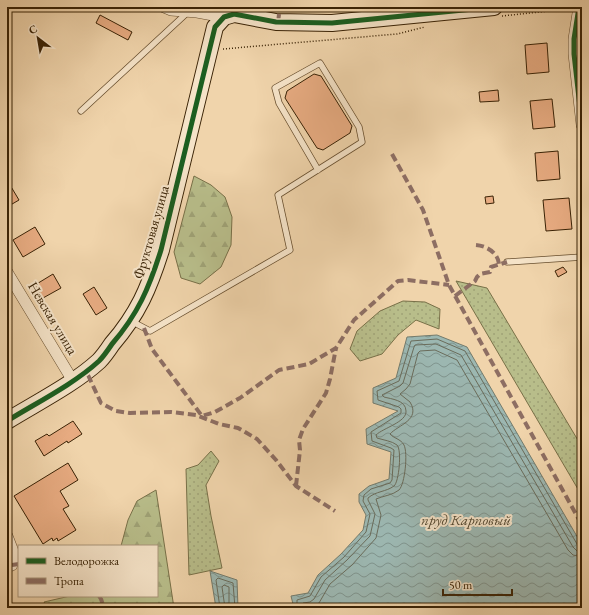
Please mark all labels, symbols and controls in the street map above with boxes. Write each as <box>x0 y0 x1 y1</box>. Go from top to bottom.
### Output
north arrow <box>18 18 58 58</box>
text: С <box>26 21 40 37</box>
street label: Фруктовая улица <box>129 183 173 281</box>
street label: Невская улица <box>24 278 82 358</box>
water label: пруд Карповый <box>421 510 511 529</box>
legend <box>18 545 158 597</box>
text: Велодорожка <box>54 553 119 569</box>
scale bar <box>443 571 512 597</box>
text: Тропа <box>54 573 84 589</box>
text: 50 m <box>449 577 473 593</box>

